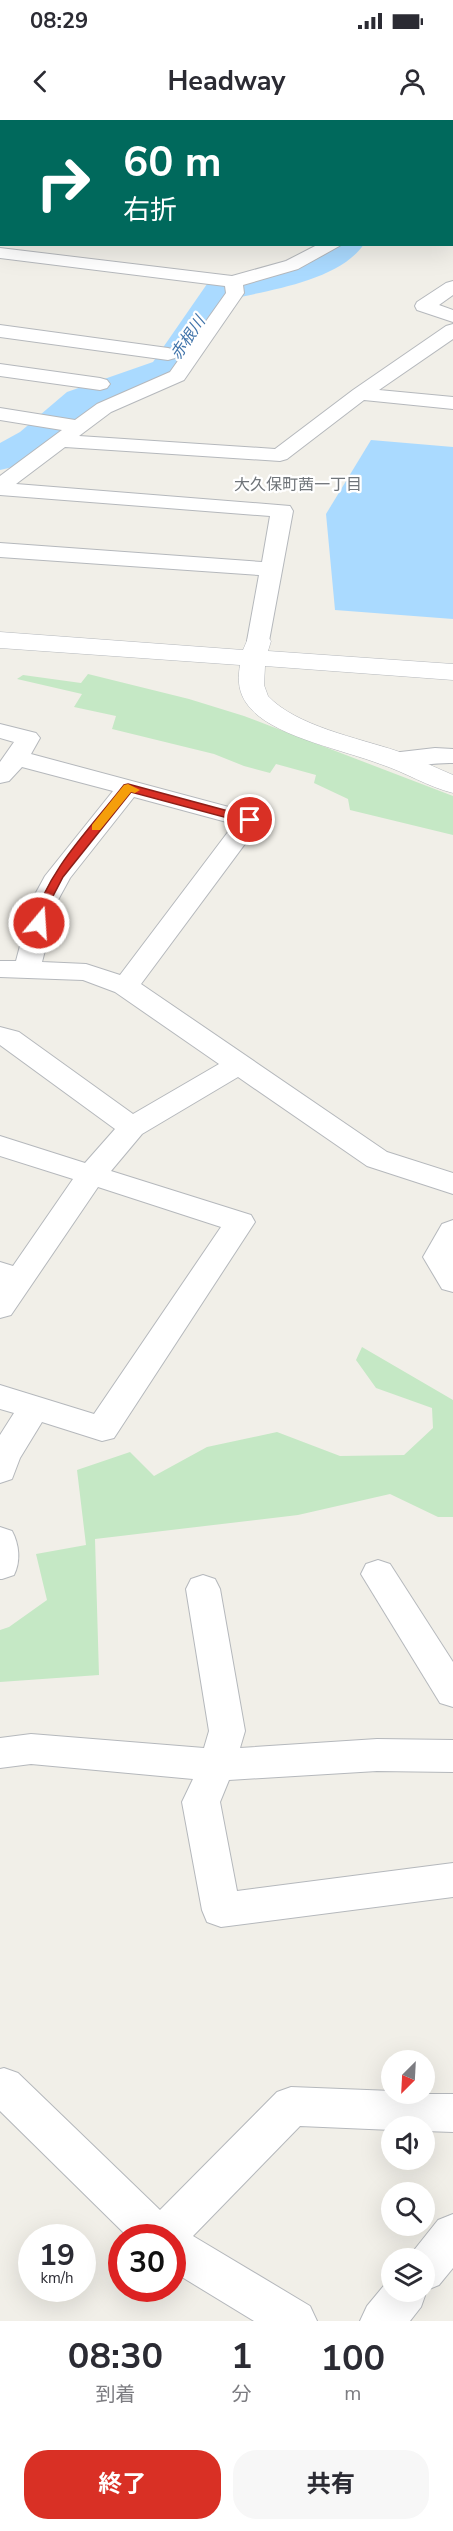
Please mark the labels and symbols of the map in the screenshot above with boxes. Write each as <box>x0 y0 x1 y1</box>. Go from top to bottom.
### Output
water label: 赤根川 <box>165 310 212 364</box>
district label: 大久保町茜一丁目 <box>234 474 362 496</box>
pin <box>224 794 275 845</box>
position arrow <box>7 891 71 955</box>
north arrow <box>381 2050 435 2104</box>
speed limit sign: 30 <box>108 2224 186 2302</box>

